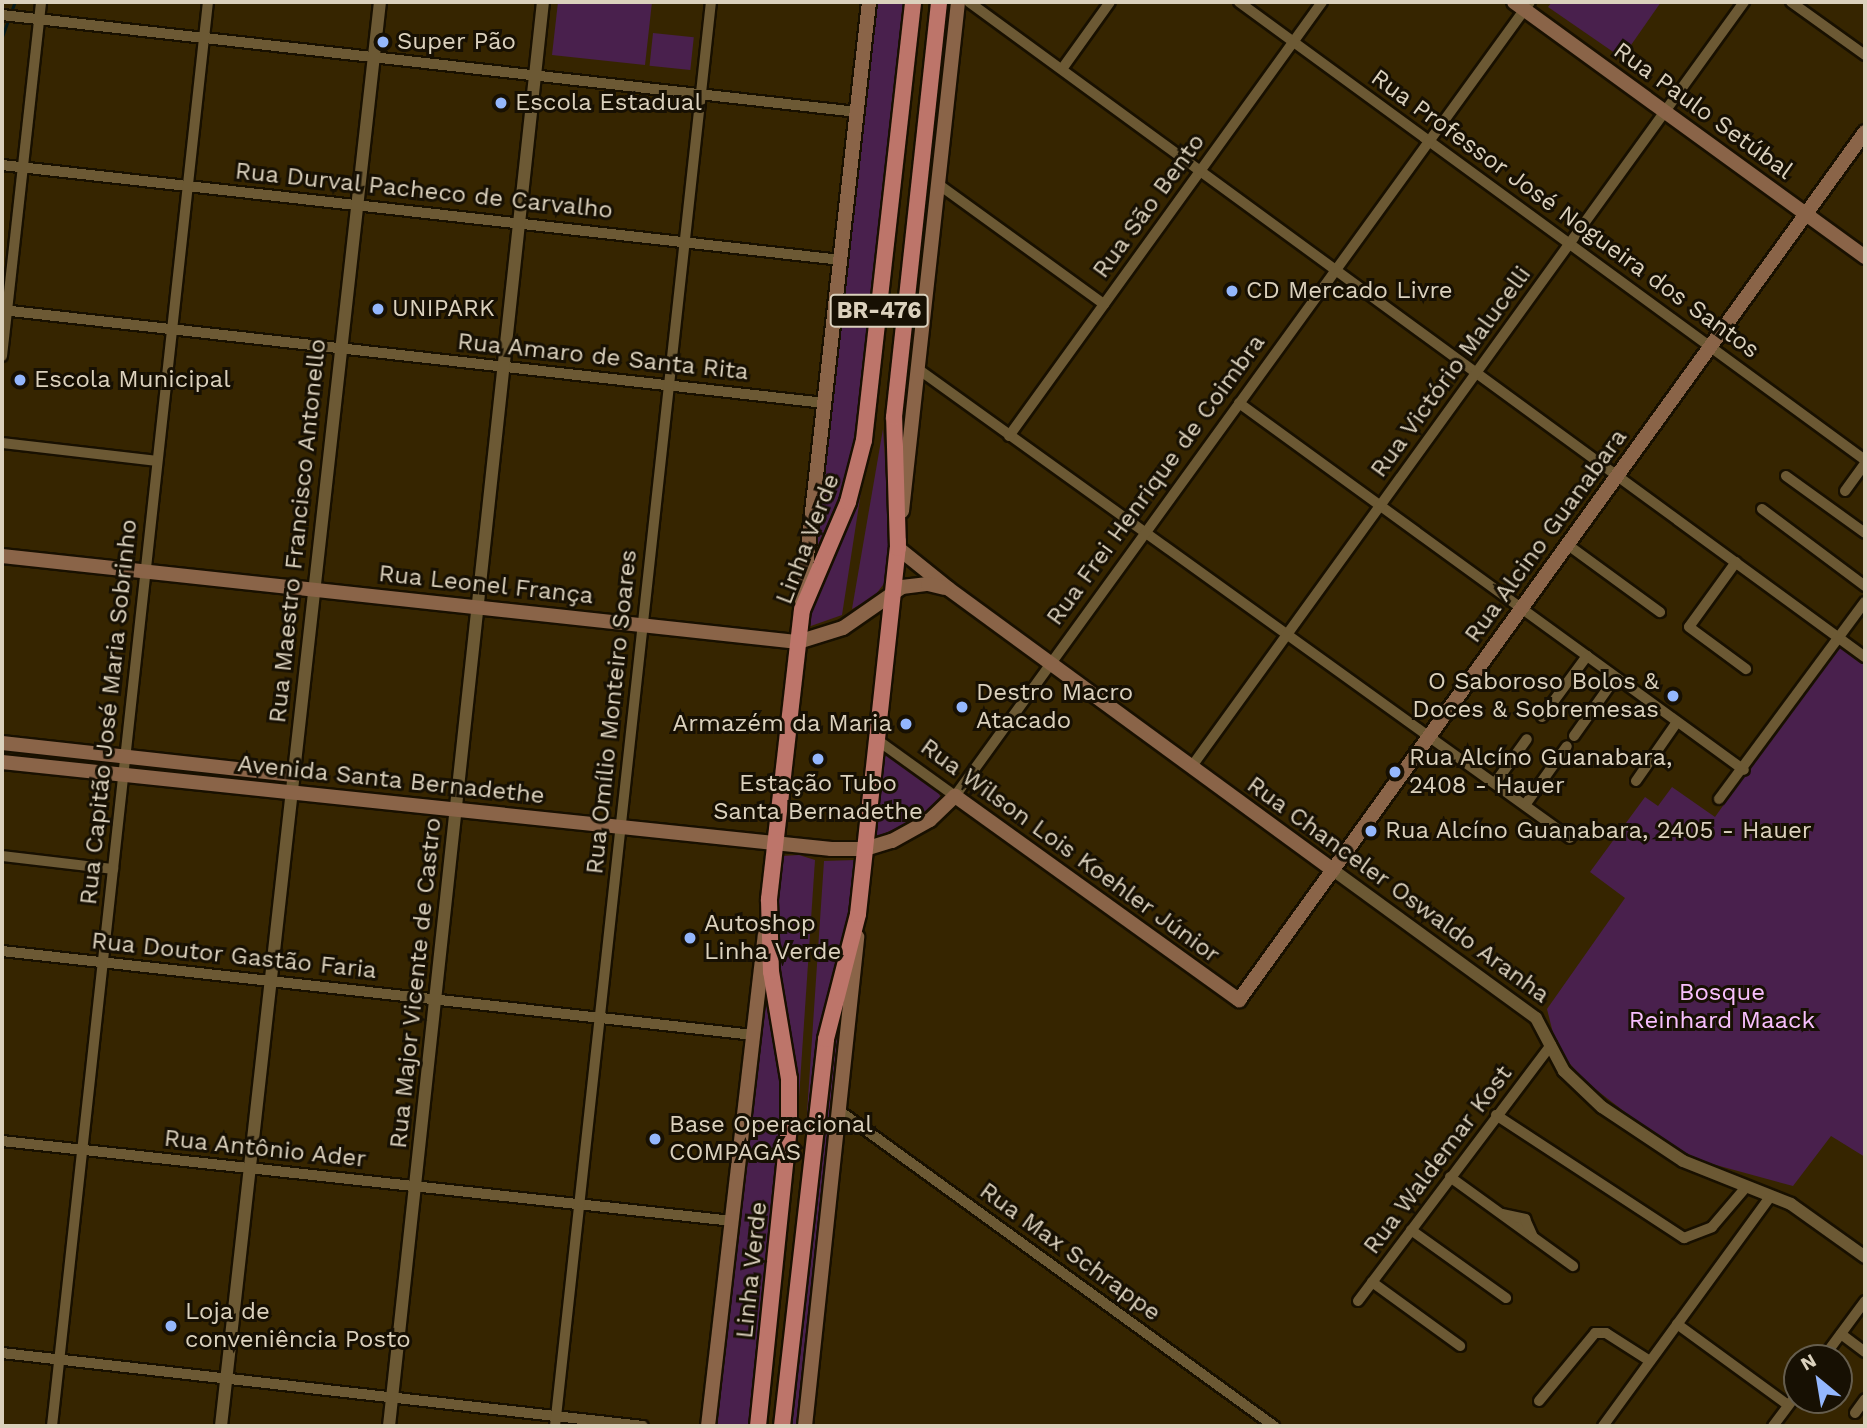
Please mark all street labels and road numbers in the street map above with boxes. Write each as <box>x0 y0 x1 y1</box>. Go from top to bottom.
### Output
street label: Rua Paulo Setúbal <box>1608 36 1798 186</box>
street label: Rua Professor José Nogueira dos Santos <box>1364 63 1766 365</box>
street label: Rua São Bento <box>1087 128 1211 284</box>
street label: Rua Durval Pacheco de Carvalho <box>233 157 615 225</box>
street label: Rua Victório Malucelli <box>1364 260 1538 484</box>
road number: BR-476 <box>828 292 930 330</box>
street label: Rua Amaro de Santa Rita <box>455 327 751 387</box>
street label: Rua Frei Henrique de Coimbra <box>1041 329 1271 631</box>
street label: Rua Maestro Francisco Antonello <box>263 337 333 725</box>
street label: Rua Alcino Guanabara <box>1458 423 1634 649</box>
street label: Linha Verde <box>770 469 846 609</box>
street label: Rua Capitão José Maria Sobrinho <box>74 517 144 907</box>
street label: Rua Omílio Monteiro Soares <box>581 548 643 876</box>
street label: Rua Leonel França <box>376 559 596 611</box>
street label: Rua Wilson Lois Koehler Júnior <box>914 732 1226 970</box>
street label: Avenida Santa Bernadethe <box>235 749 547 811</box>
street label: Rua Chanceler Oswaldo Aranha <box>1240 770 1556 1010</box>
street label: Rua Major Vicente de Castro <box>384 815 448 1151</box>
street label: Rua Doutor Gastão Faria <box>89 927 379 985</box>
street label: Rua Waldemar Kost <box>1357 1059 1519 1261</box>
street label: Rua Antônio Ader <box>161 1124 369 1174</box>
street label: Rua Max Schrappe <box>973 1176 1167 1328</box>
street label: Linha Verde <box>730 1199 774 1341</box>

